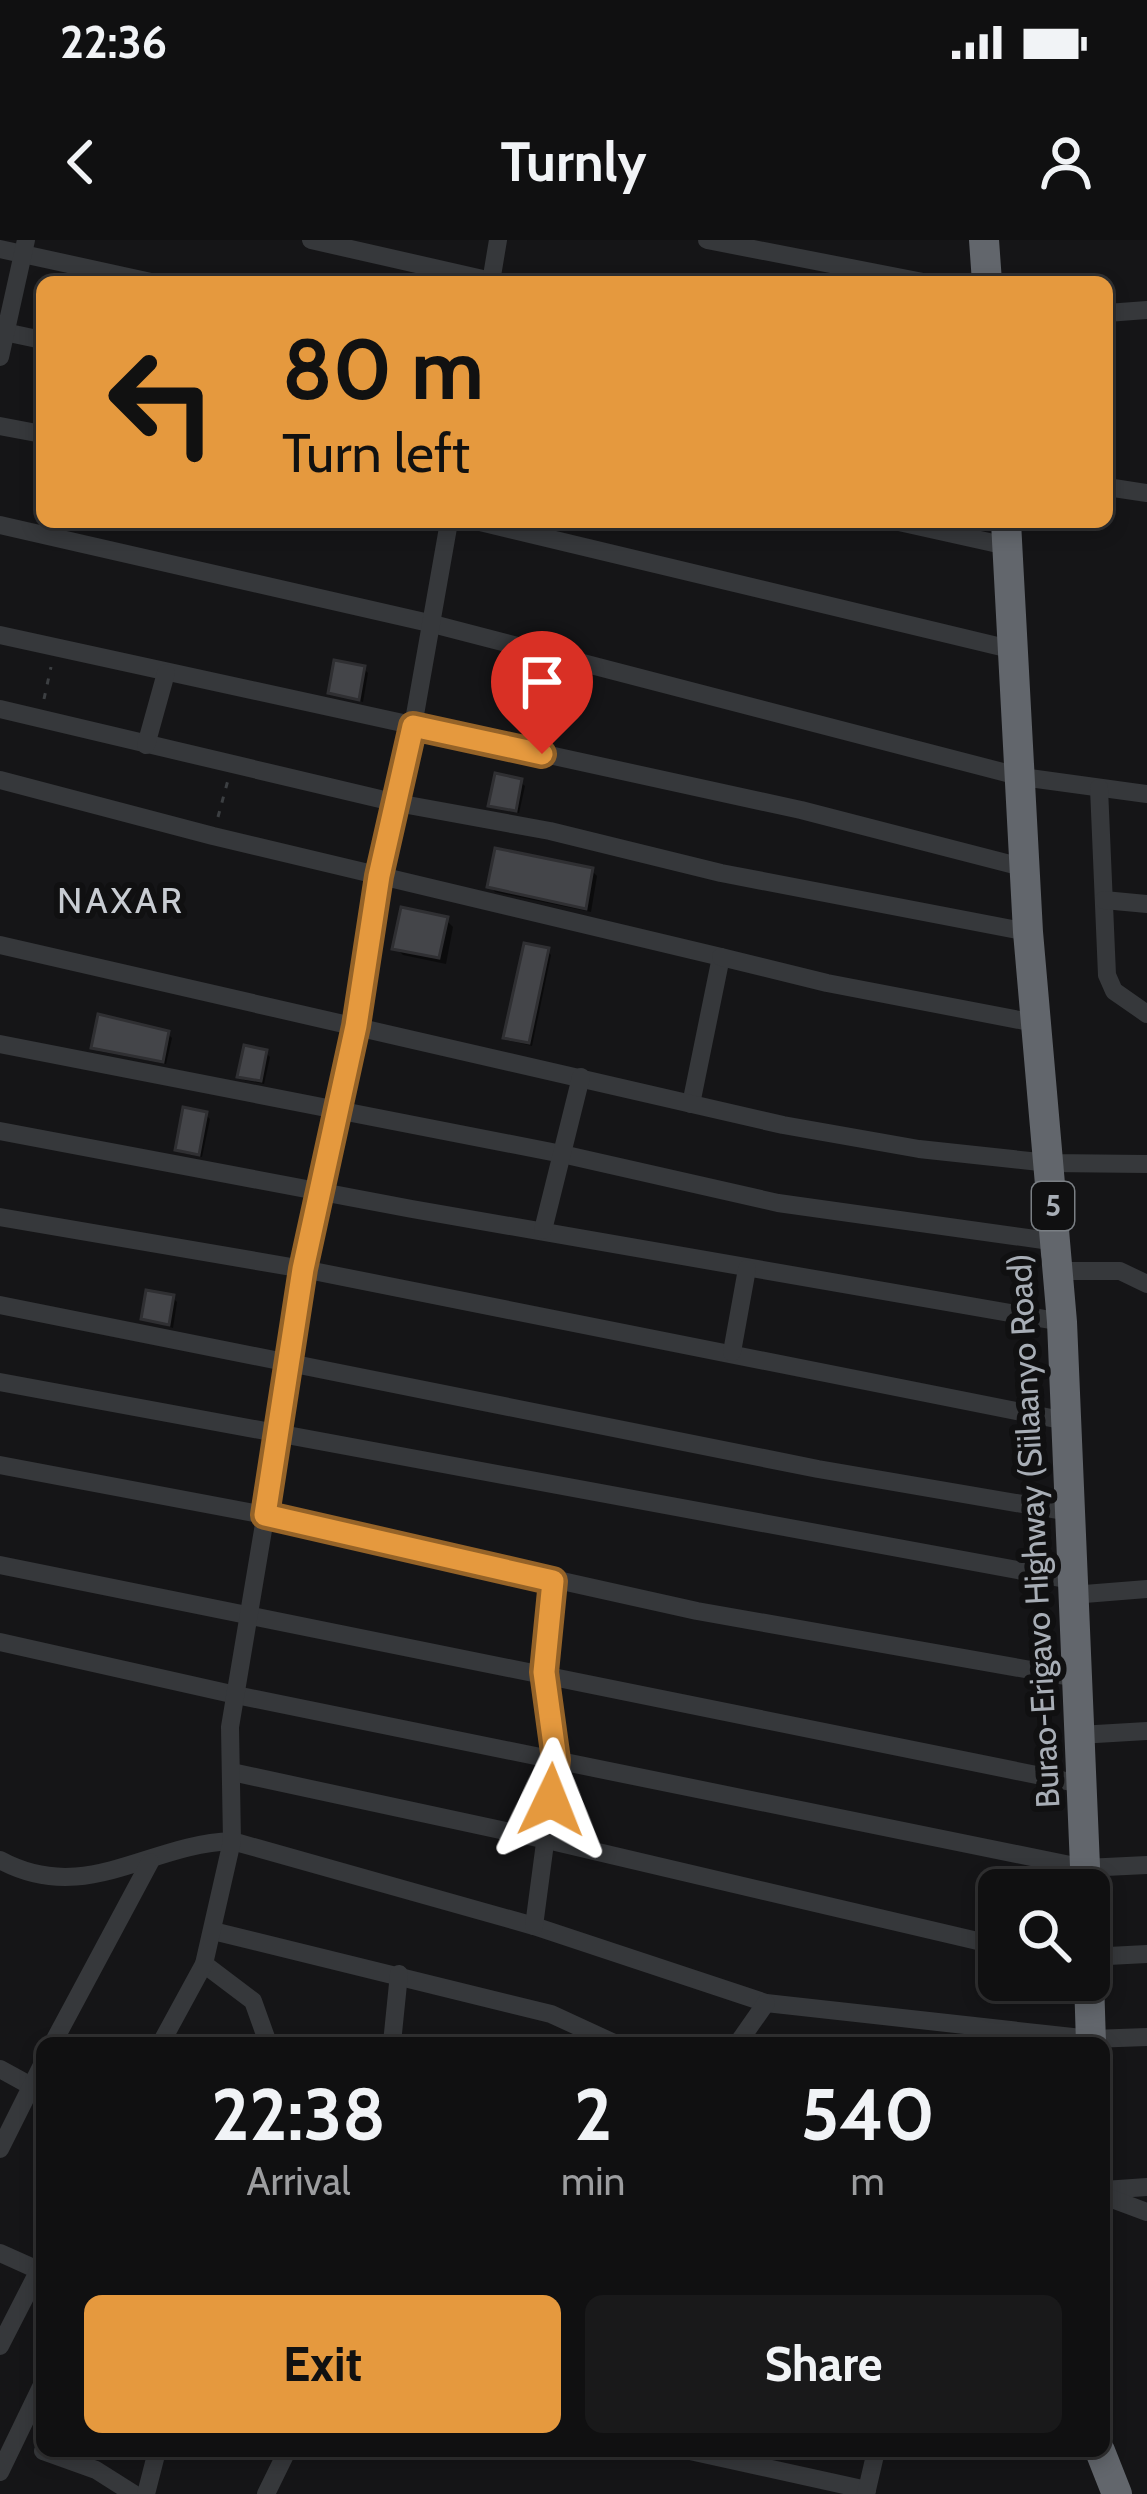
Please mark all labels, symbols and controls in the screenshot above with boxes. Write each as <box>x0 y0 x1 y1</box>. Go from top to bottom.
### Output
text: 22:36 <box>60 15 167 69</box>
icon: back <box>48 129 114 195</box>
text: Turnly <box>501 129 646 195</box>
icon: person <box>1033 129 1099 195</box>
text: 80 m <box>282 318 484 420</box>
icon: left <box>84 324 240 480</box>
text: Turn left <box>282 420 470 486</box>
pin <box>491 631 593 754</box>
icon: arrive <box>509 649 575 715</box>
district label: NAXAR <box>57 878 185 922</box>
road number: 5 <box>1032 1182 1074 1230</box>
street label: Burao-Erigavo Highway (Siilaanyo Road) <box>999 1253 1067 1809</box>
position arrow <box>488 1737 614 1863</box>
map controls <box>978 1869 1110 2001</box>
button: search <box>978 1869 1110 2001</box>
text: 22:38 <box>211 2071 386 2158</box>
text: 2 <box>574 2071 612 2158</box>
text: 540 <box>801 2071 935 2158</box>
text: Arrival <box>247 2157 350 2205</box>
text: min <box>561 2157 625 2205</box>
text: m <box>851 2157 885 2205</box>
button: Exit <box>84 2295 561 2433</box>
button: Share <box>585 2295 1062 2433</box>

